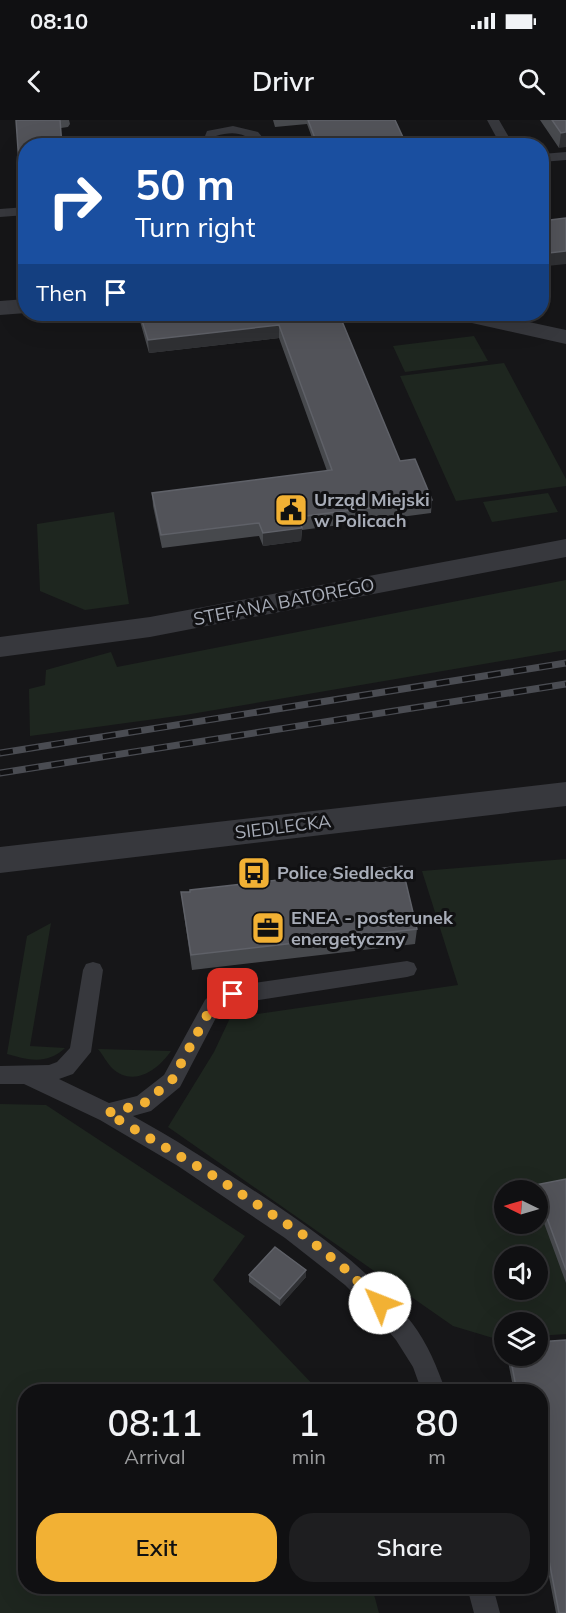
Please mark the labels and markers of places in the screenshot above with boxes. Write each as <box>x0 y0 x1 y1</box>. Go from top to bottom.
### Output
place label: Urząd Miejski w Policach <box>314 488 430 532</box>
public building icon: Urząd Miejski w Policach <box>273 492 309 528</box>
bus stop icon: Police Siedlecka <box>236 855 272 891</box>
place label: Police Siedlecka <box>277 861 414 884</box>
place label: ENEA - posterunek energetyczny <box>291 906 454 950</box>
office icon: ENEA - posterunek energetyczny <box>250 910 286 946</box>
pin <box>207 968 258 1019</box>

